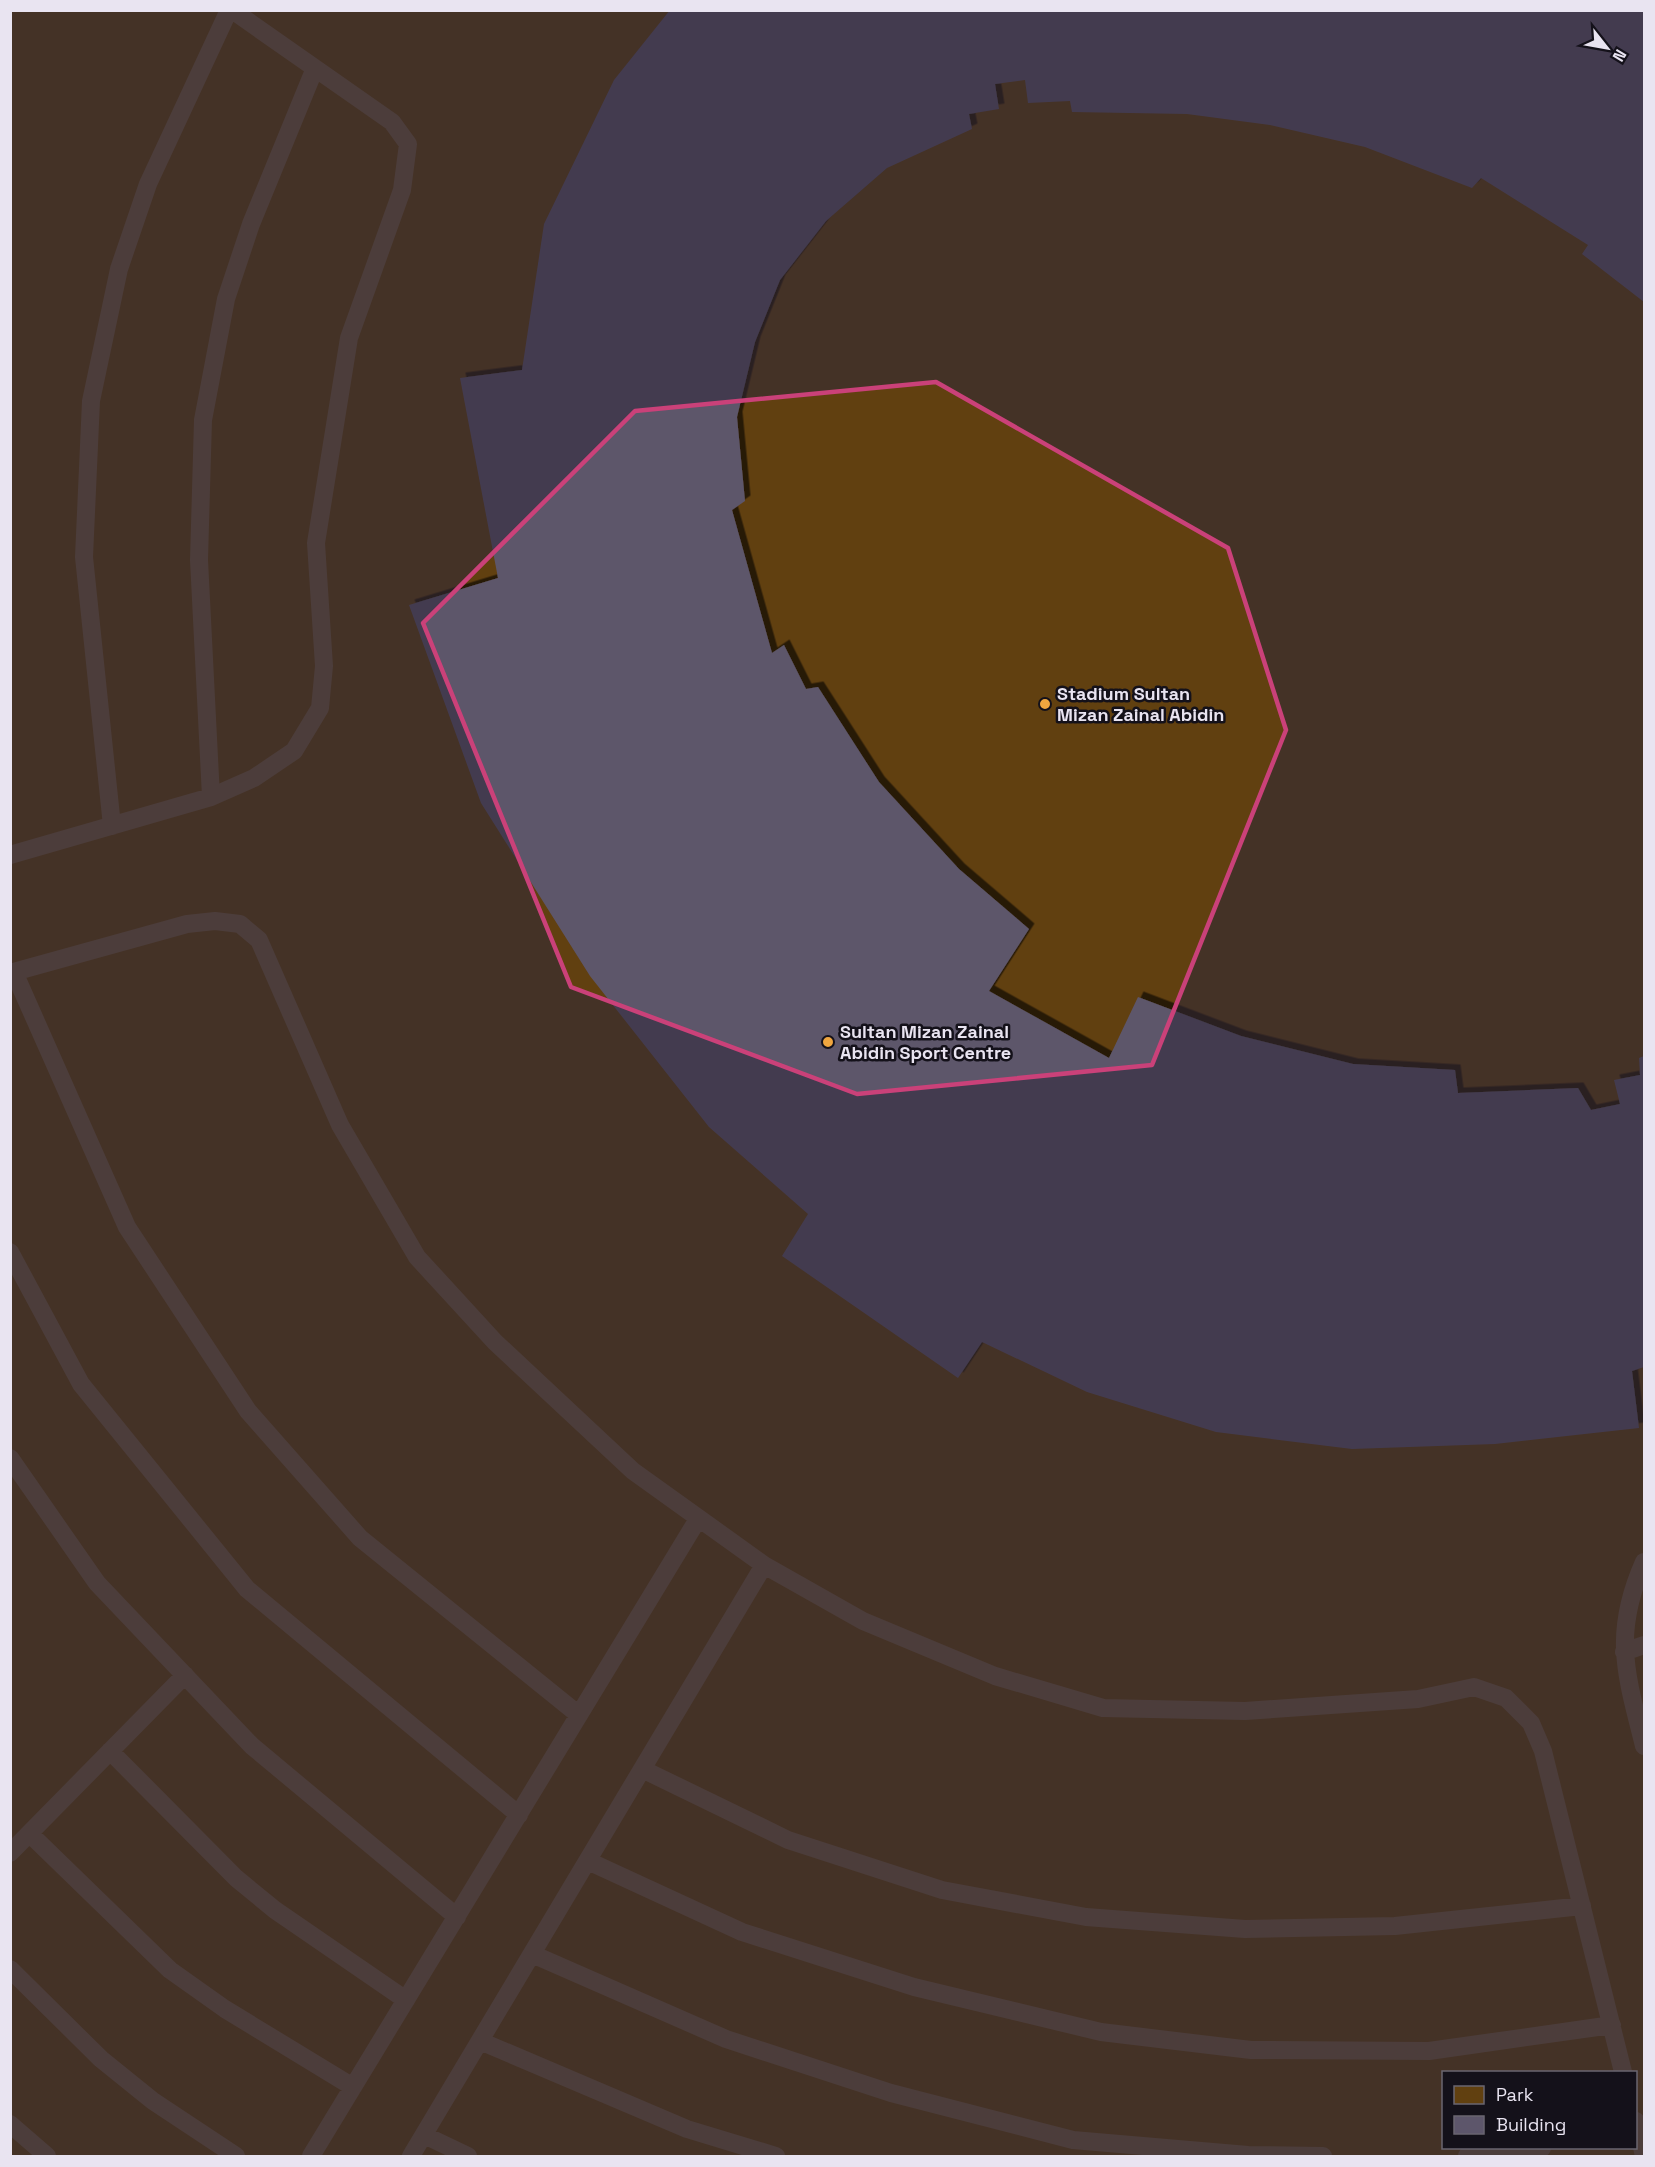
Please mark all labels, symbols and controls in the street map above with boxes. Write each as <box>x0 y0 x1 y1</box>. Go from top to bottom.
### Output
north arrow <box>1577 18 1637 78</box>
text: N <box>1608 45 1631 65</box>
place label: Stadium Sultan Mizan Zainal Abidin <box>1057 682 1224 726</box>
marker: Stadium Sultan Mizan Zainal Abidin <box>1038 697 1052 711</box>
place label: Sultan Mizan Zainal Abidin Sport Centre <box>840 1020 1011 1064</box>
marker: Sultan Mizan Zainal Abidin Sport Centre <box>821 1035 835 1049</box>
legend <box>1442 2071 1637 2149</box>
text: Park <box>1496 2083 1534 2106</box>
text: Building <box>1496 2113 1566 2136</box>

